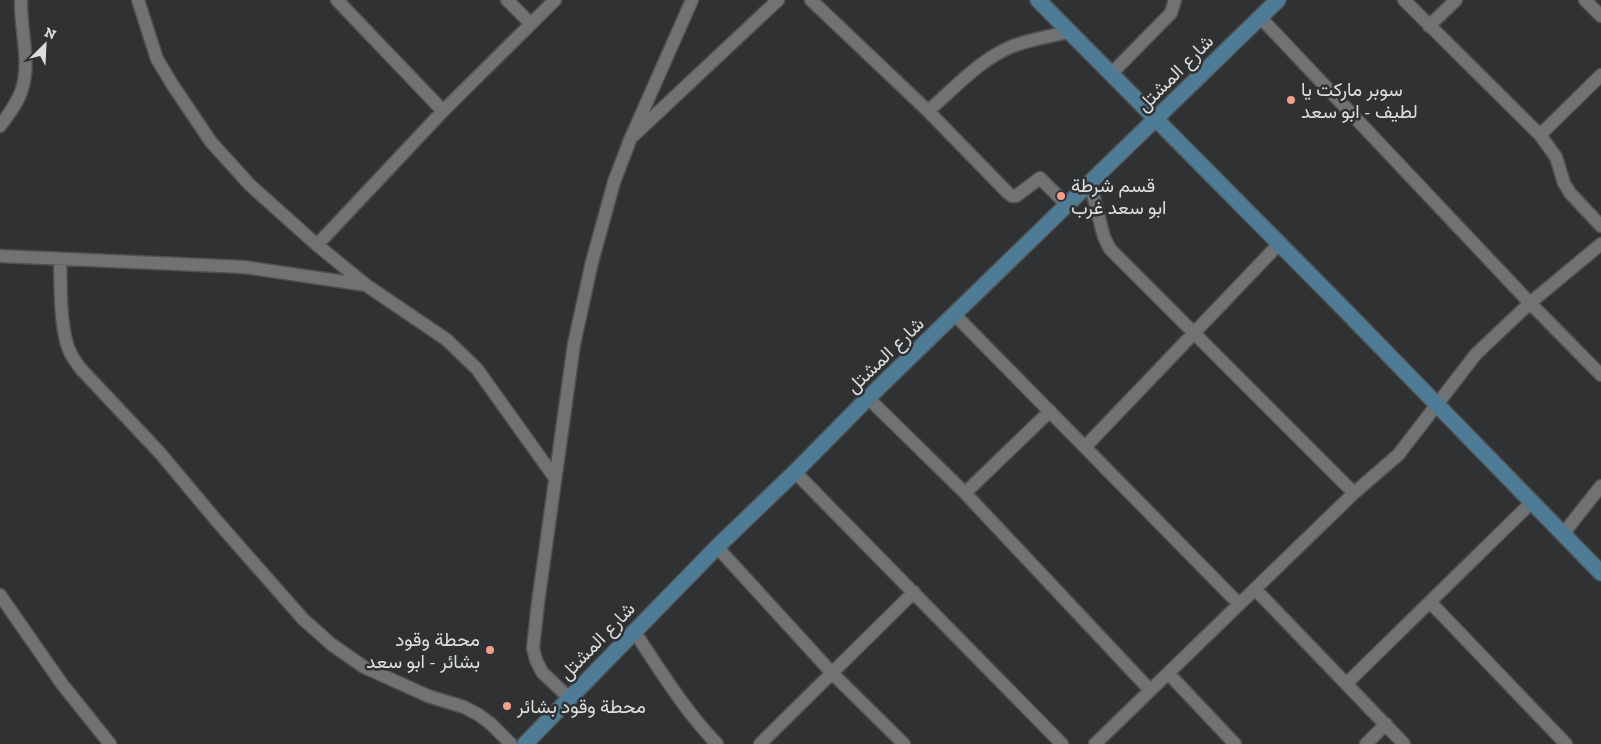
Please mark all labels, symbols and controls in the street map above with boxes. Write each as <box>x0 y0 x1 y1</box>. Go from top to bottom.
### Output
north arrow <box>20 20 70 70</box>
text: N <box>42 24 59 44</box>
street label: شارع المشتل <box>1132 30 1219 117</box>
place label: سوبر ماركت يا لطيف - ابو سعد <box>1301 78 1418 123</box>
marker: سوبر ماركت يا لطيف - ابو سعد <box>1285 94 1297 106</box>
place label: قسم شرطة ابو سعد غرب <box>1071 174 1166 219</box>
marker: قسم شرطة ابو سعد غرب <box>1055 190 1067 202</box>
street label: شارع المشتل <box>841 312 929 398</box>
street label: شارع المشتل <box>554 597 641 685</box>
place label: محطة وقود بشائر - ابو سعد <box>366 628 480 673</box>
marker: محطة وقود بشائر - ابو سعد <box>484 644 496 656</box>
place label: محطة وقود بشائر <box>516 695 646 718</box>
marker: محطة وقود بشائر <box>501 700 513 712</box>

